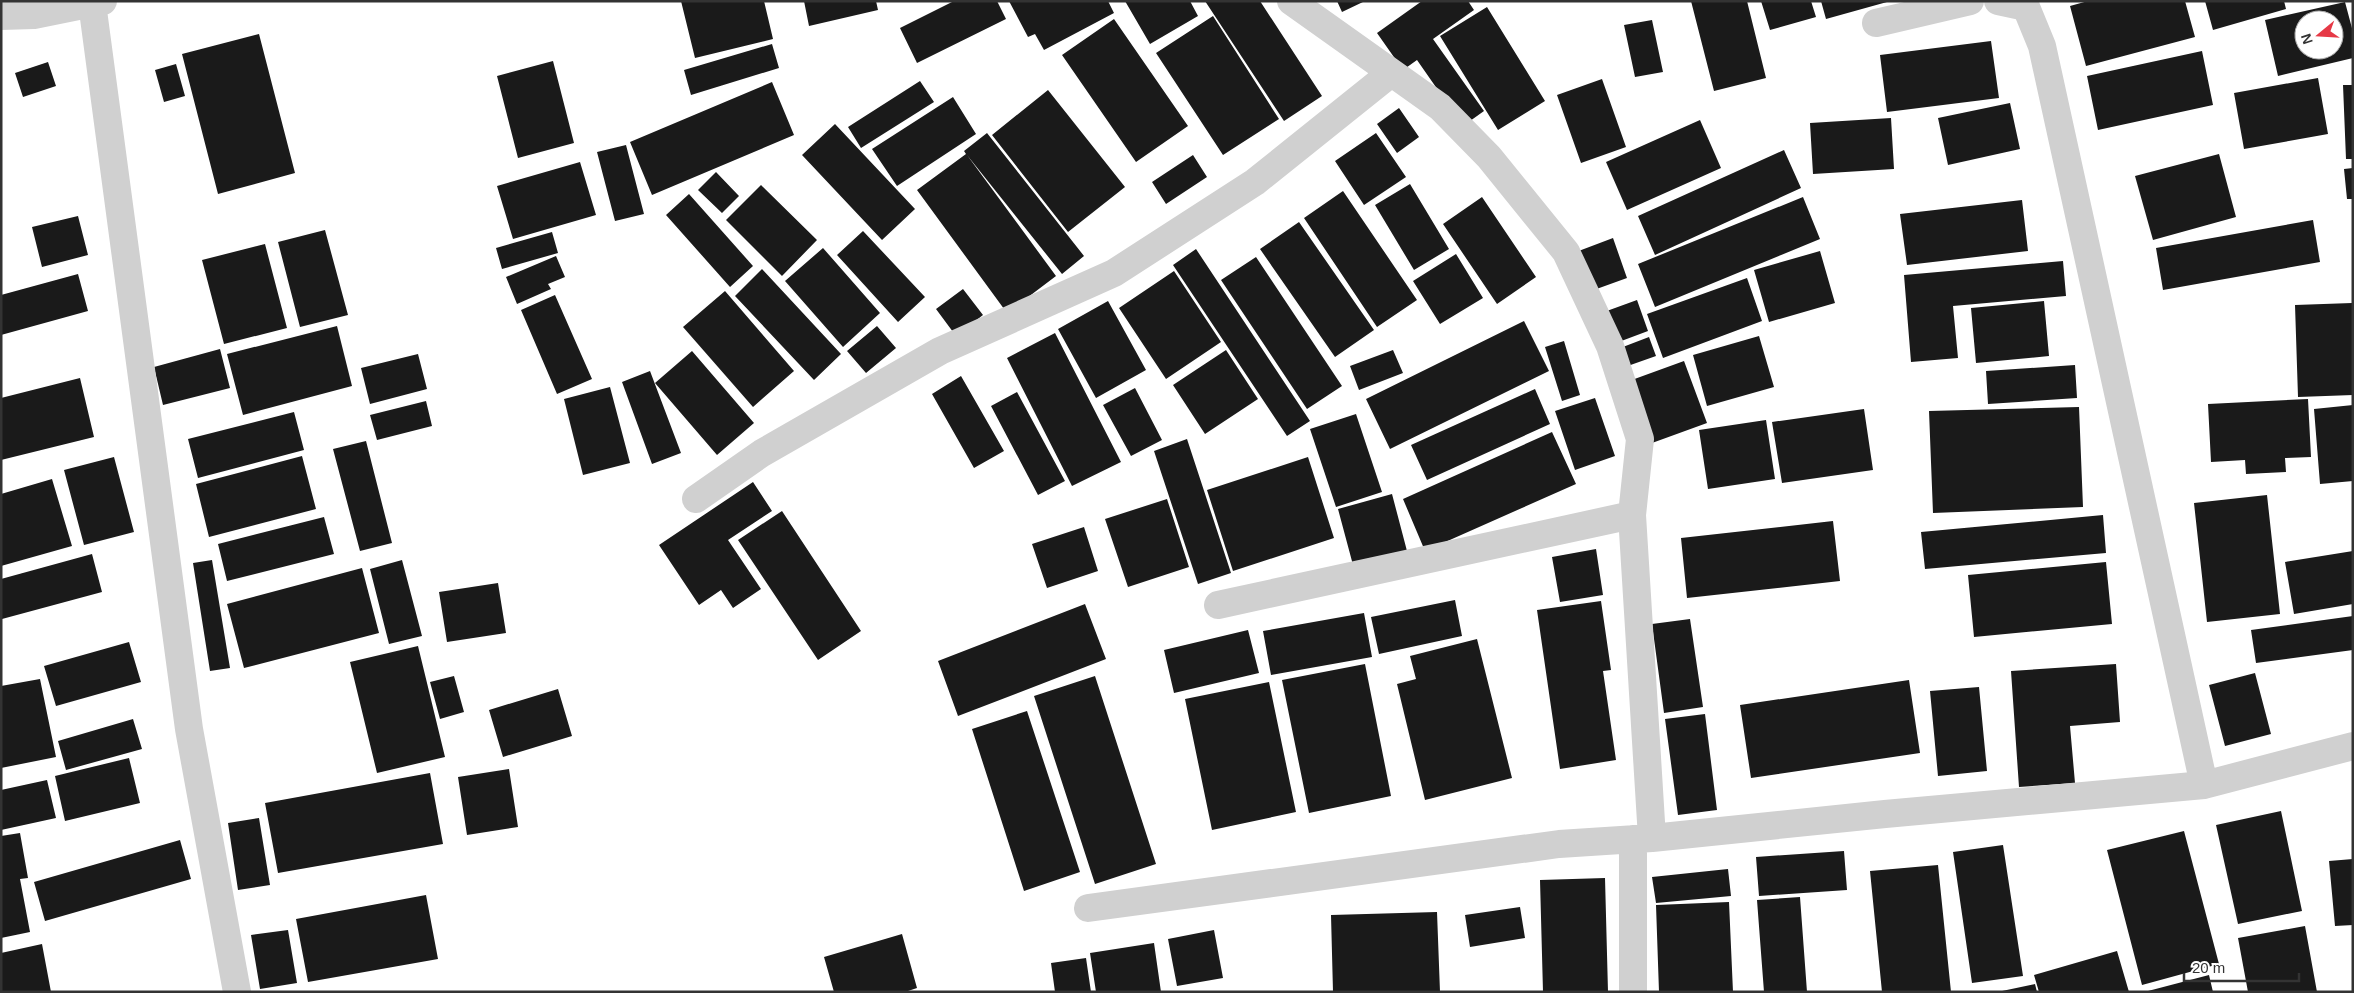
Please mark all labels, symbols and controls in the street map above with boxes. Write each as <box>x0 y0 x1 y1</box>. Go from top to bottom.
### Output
north arrow <box>2294 10 2344 60</box>
text: N <box>2297 32 2316 46</box>
scale bar <box>2184 950 2299 982</box>
text: 20 m <box>2192 959 2225 976</box>

